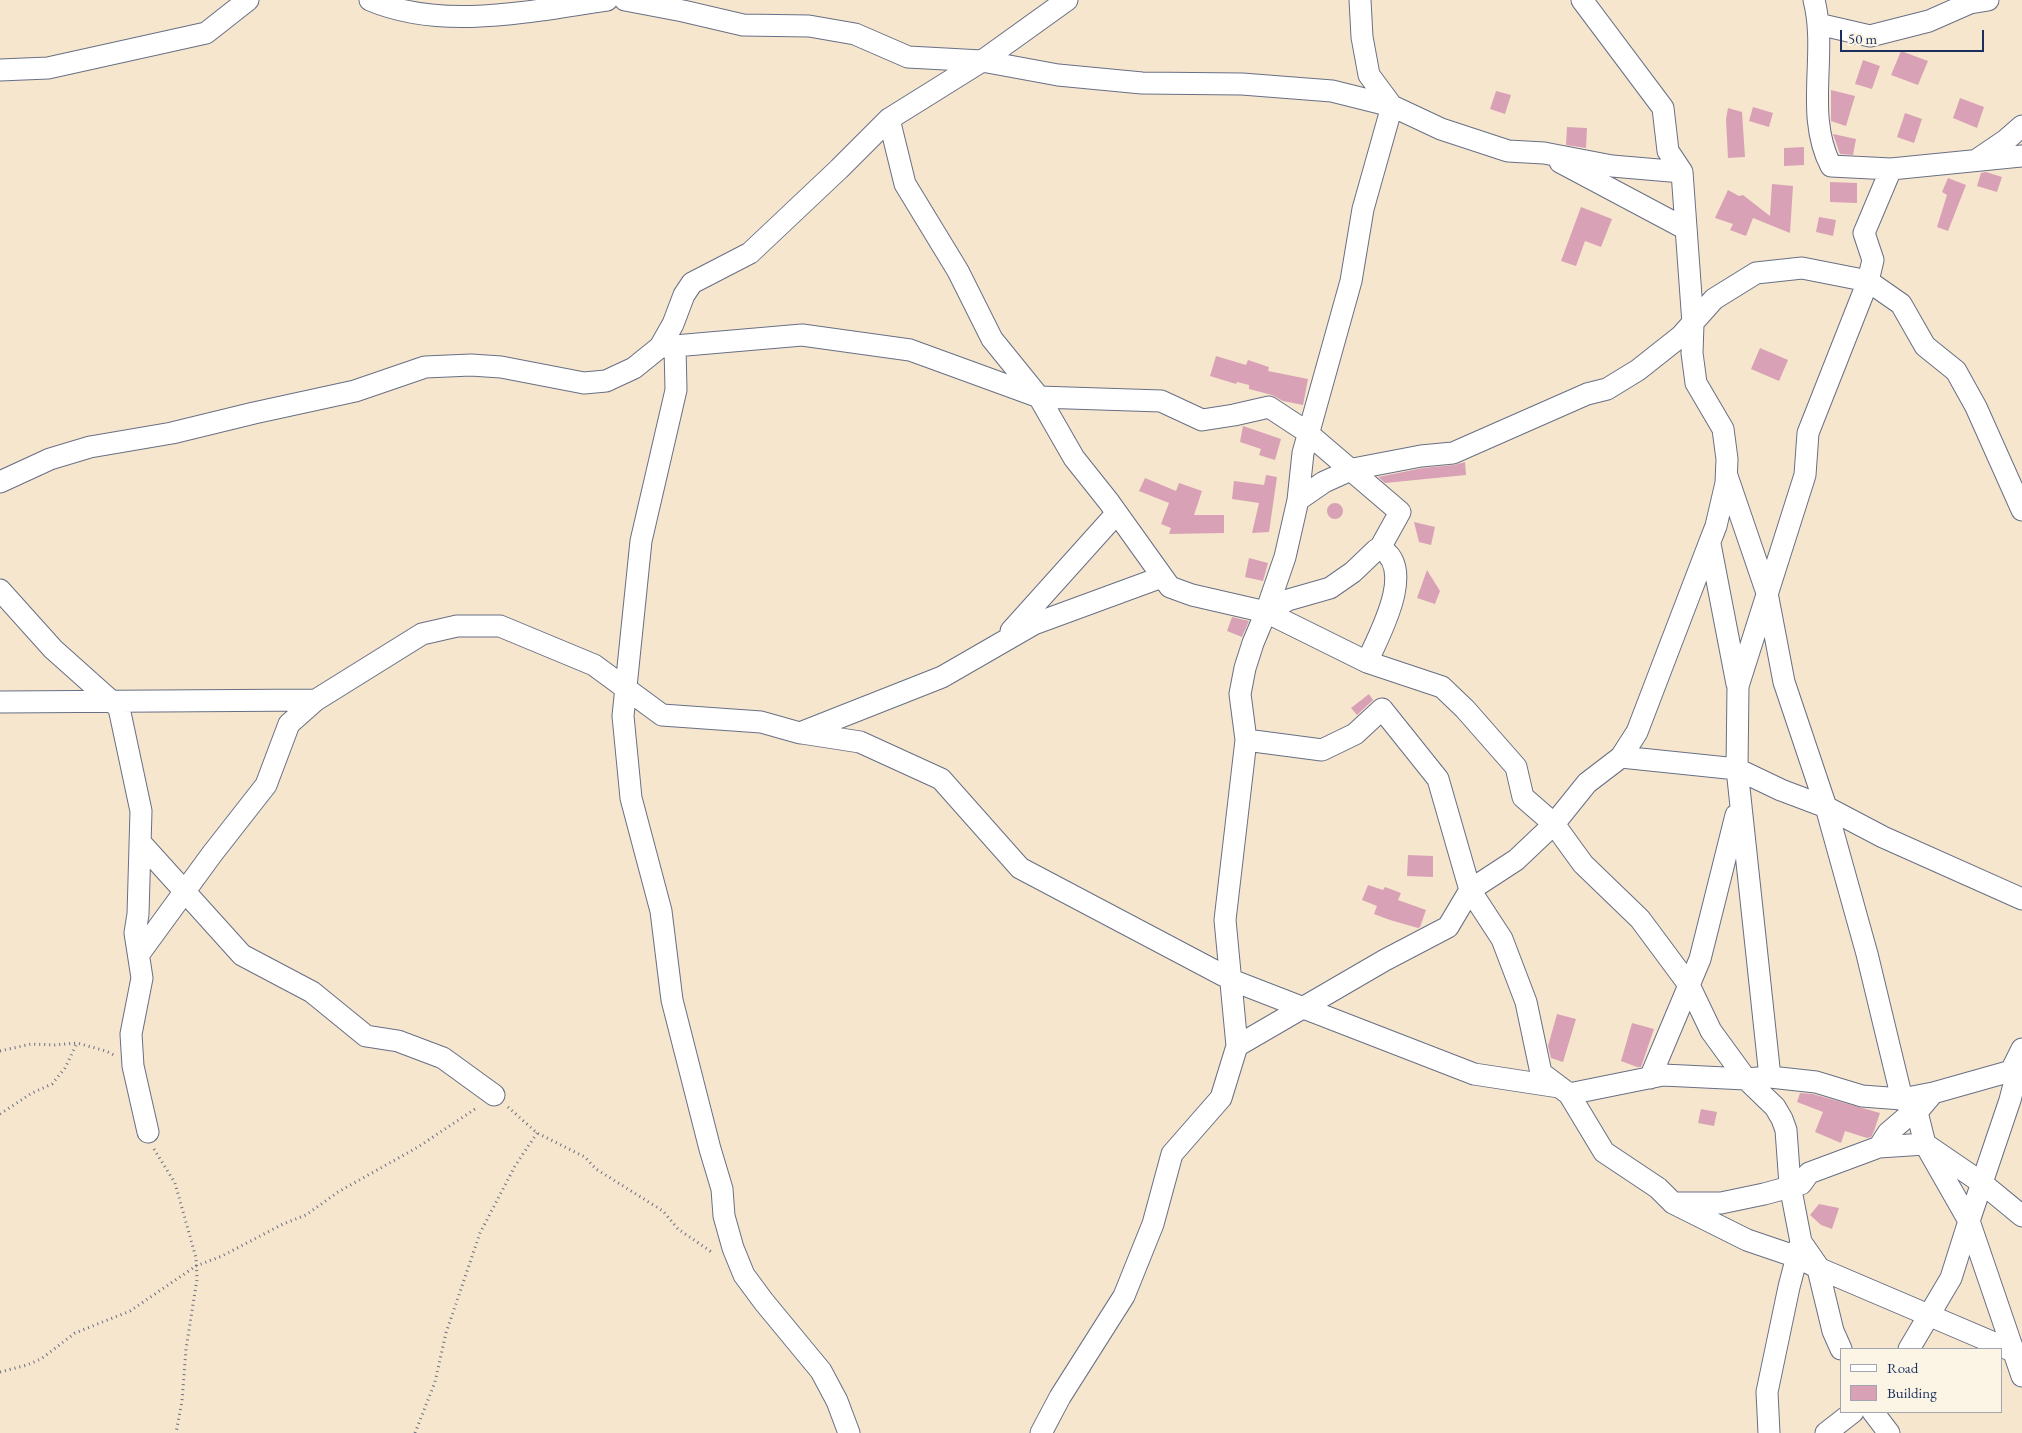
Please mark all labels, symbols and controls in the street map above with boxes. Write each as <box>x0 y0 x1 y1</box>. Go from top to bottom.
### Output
scale bar <box>1842 20 1986 52</box>
text: 50 m <box>1848 29 1877 48</box>
legend <box>1840 1348 2002 1413</box>
text: Road <box>1887 1358 1918 1377</box>
text: Building <box>1887 1383 1937 1402</box>

